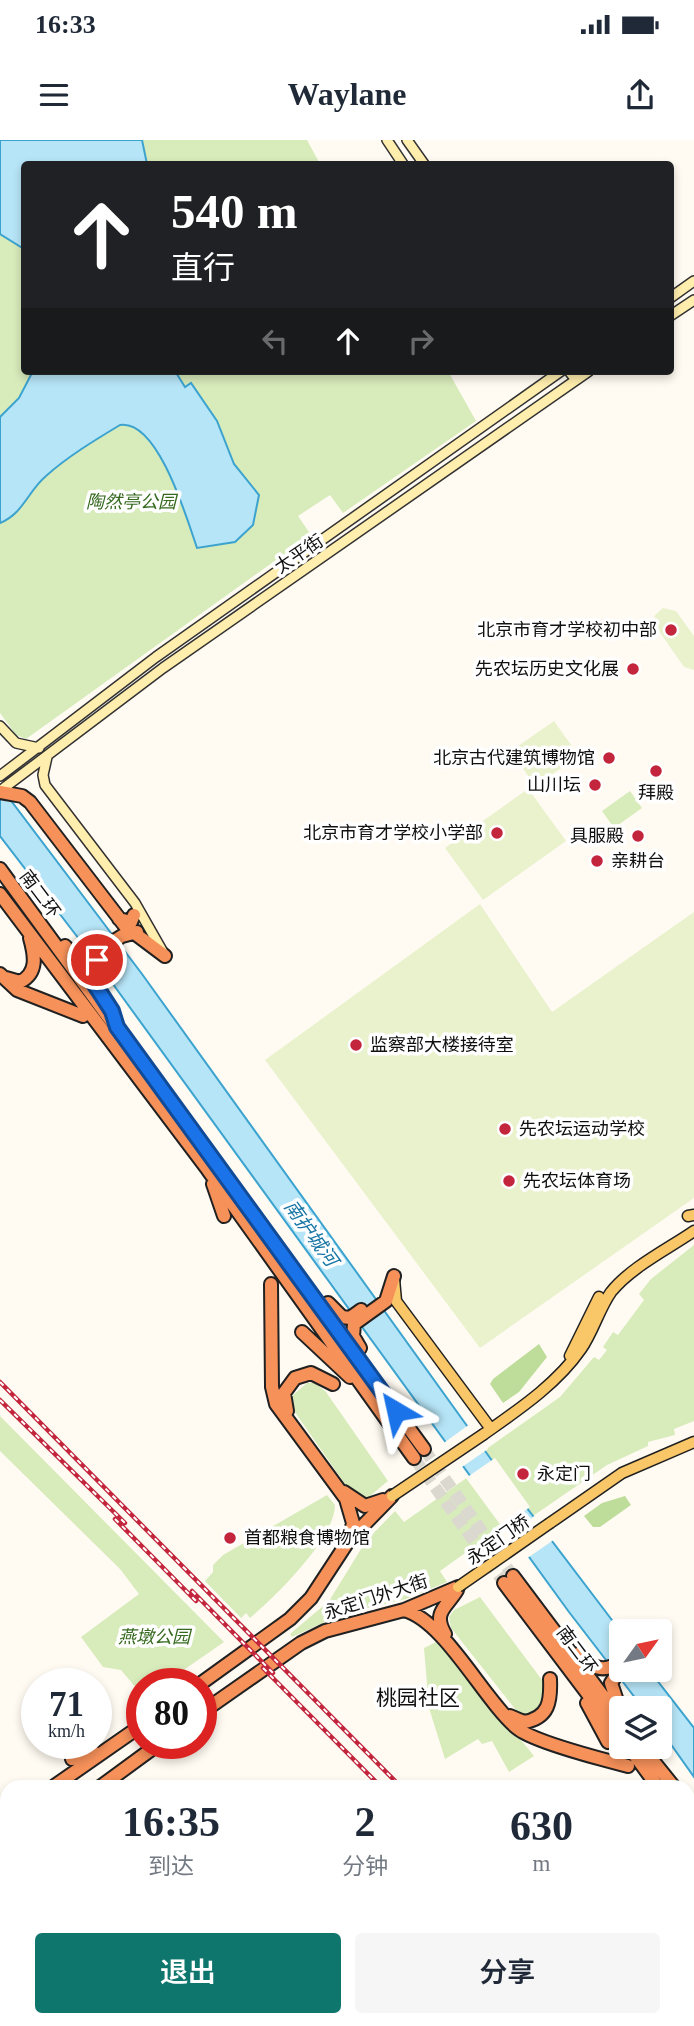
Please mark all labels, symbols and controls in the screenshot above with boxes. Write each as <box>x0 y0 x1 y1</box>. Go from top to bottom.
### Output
text: 16:33 <box>35 10 96 39</box>
icon: menu <box>35 76 73 114</box>
text: Waylane <box>287 76 407 112</box>
icon: share <box>621 76 659 114</box>
text: 540 m <box>171 184 298 239</box>
icon: ahead <box>56 189 147 280</box>
text: 直行 <box>171 250 235 286</box>
icon: left <box>256 322 294 360</box>
icon: ahead <box>329 322 367 360</box>
icon: right <box>402 322 440 360</box>
park label: 陶然亭公园 <box>86 492 179 512</box>
street label: 太平街 <box>271 531 327 577</box>
place label: 北京市育才学校初中部 <box>477 620 657 640</box>
marker: 北京市育才学校初中部 <box>663 622 679 638</box>
place label: 先农坛历史文化展 <box>475 659 619 679</box>
marker: 先农坛历史文化展 <box>625 661 641 677</box>
place label: 北京古代建筑博物馆 <box>433 748 595 768</box>
marker: 北京古代建筑博物馆 <box>601 750 617 766</box>
marker: 拜殿 <box>648 763 664 779</box>
place label: 山川坛 <box>527 775 581 795</box>
marker: 山川坛 <box>587 777 603 793</box>
place label: 拜殿 <box>638 783 674 803</box>
place label: 北京市育才学校小学部 <box>303 823 483 843</box>
marker: 北京市育才学校小学部 <box>489 825 505 841</box>
place label: 具服殿 <box>570 826 624 846</box>
marker: 具服殿 <box>630 828 646 844</box>
place label: 亲耕台 <box>611 851 665 871</box>
marker: 亲耕台 <box>589 853 605 869</box>
street label: 南二环 <box>16 866 64 922</box>
pin <box>67 930 127 990</box>
icon: arrive <box>78 941 116 979</box>
place label: 监察部大楼接待室 <box>370 1035 514 1055</box>
marker: 监察部大楼接待室 <box>348 1037 364 1053</box>
place label: 先农坛运动学校 <box>519 1119 645 1139</box>
marker: 先农坛运动学校 <box>497 1121 513 1137</box>
place label: 先农坛体育场 <box>523 1171 631 1191</box>
marker: 先农坛体育场 <box>501 1173 517 1189</box>
water label: 南护城河 <box>280 1196 344 1273</box>
position arrow <box>359 1374 433 1448</box>
place label: 永定门 <box>537 1464 591 1484</box>
marker: 永定门 <box>515 1466 531 1482</box>
street label: 永定门桥 <box>463 1511 533 1569</box>
place label: 首都粮食博物馆 <box>244 1528 370 1548</box>
marker: 首都粮食博物馆 <box>222 1530 238 1546</box>
street label: 永定门外大街 <box>322 1571 430 1623</box>
north arrow <box>609 1619 672 1682</box>
map controls <box>609 1619 672 1759</box>
street label: 南二环 <box>553 1622 601 1678</box>
park label: 燕墩公园 <box>118 1627 193 1647</box>
speed limit sign: 80 <box>126 1668 217 1759</box>
text: 71 <box>49 1685 84 1724</box>
district label: 桃园社区 <box>376 1686 460 1710</box>
button: layers <box>609 1696 672 1759</box>
text: km/h <box>48 1721 85 1741</box>
text: 16:35 <box>122 1799 220 1845</box>
text: 2 <box>355 1799 376 1845</box>
text: 630 <box>510 1803 573 1849</box>
text: m <box>533 1851 550 1876</box>
text: 到达 <box>148 1854 194 1879</box>
text: 分钟 <box>342 1854 388 1879</box>
button: 退出 <box>35 1933 341 2013</box>
button: 分享 <box>355 1933 660 2013</box>

